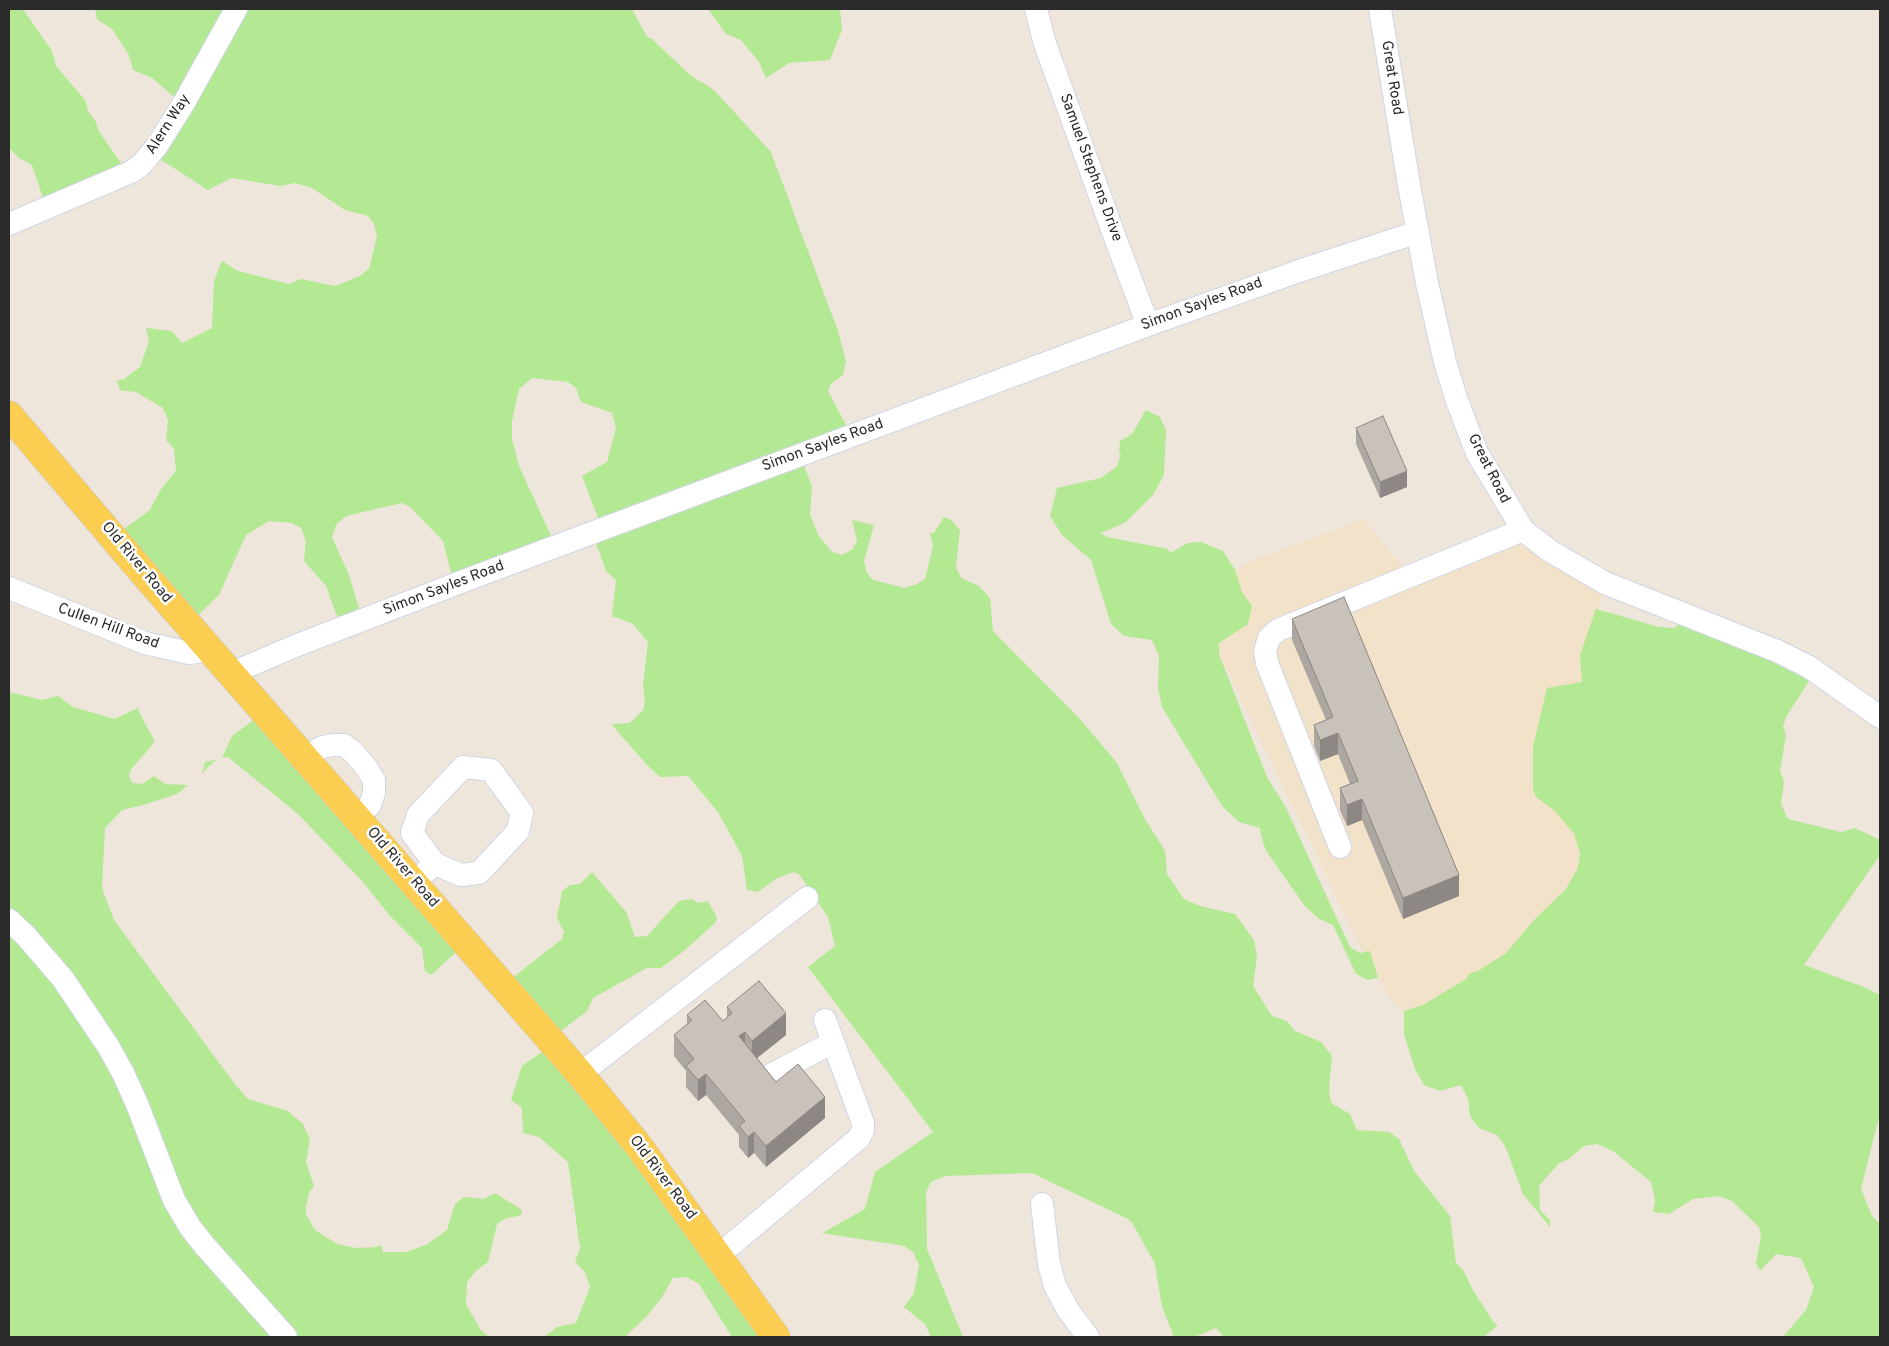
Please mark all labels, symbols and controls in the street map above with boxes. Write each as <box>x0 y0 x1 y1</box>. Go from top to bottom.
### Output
street label: Great Road <box>1376 39 1406 117</box>
street label: Alern Way <box>143 92 195 158</box>
street label: Samuel Stephens Drive <box>1055 92 1125 244</box>
street label: Simon Sayles Road <box>1139 275 1265 335</box>
street label: Simon Sayles Road <box>760 416 886 476</box>
street label: Great Road <box>1463 431 1513 507</box>
street label: Old River Road <box>97 519 175 607</box>
street label: Simon Sayles Road <box>381 558 507 620</box>
street label: Cullen Hill Road <box>55 600 161 654</box>
street label: Old River Road <box>362 824 442 912</box>
street label: Old River Road <box>625 1132 699 1224</box>

